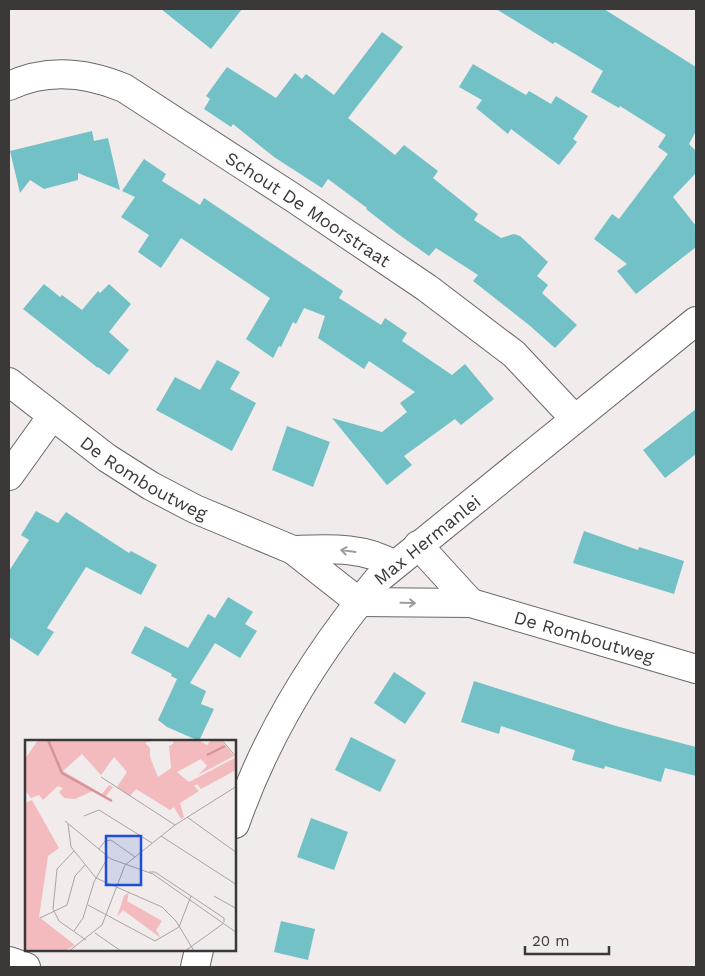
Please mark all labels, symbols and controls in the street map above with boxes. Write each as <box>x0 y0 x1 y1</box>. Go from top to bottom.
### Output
street label: Schout De Moorstraat <box>222 146 395 271</box>
street label: De Romboutweg <box>77 431 211 524</box>
street label: Max Hermanlei <box>369 490 484 589</box>
one-way arrow <box>340 546 356 556</box>
one-way arrow <box>400 598 416 607</box>
street label: De Romboutweg <box>512 606 657 667</box>
inset map <box>25 740 236 951</box>
scale bar <box>525 924 609 956</box>
text: 20 m <box>532 932 570 950</box>

